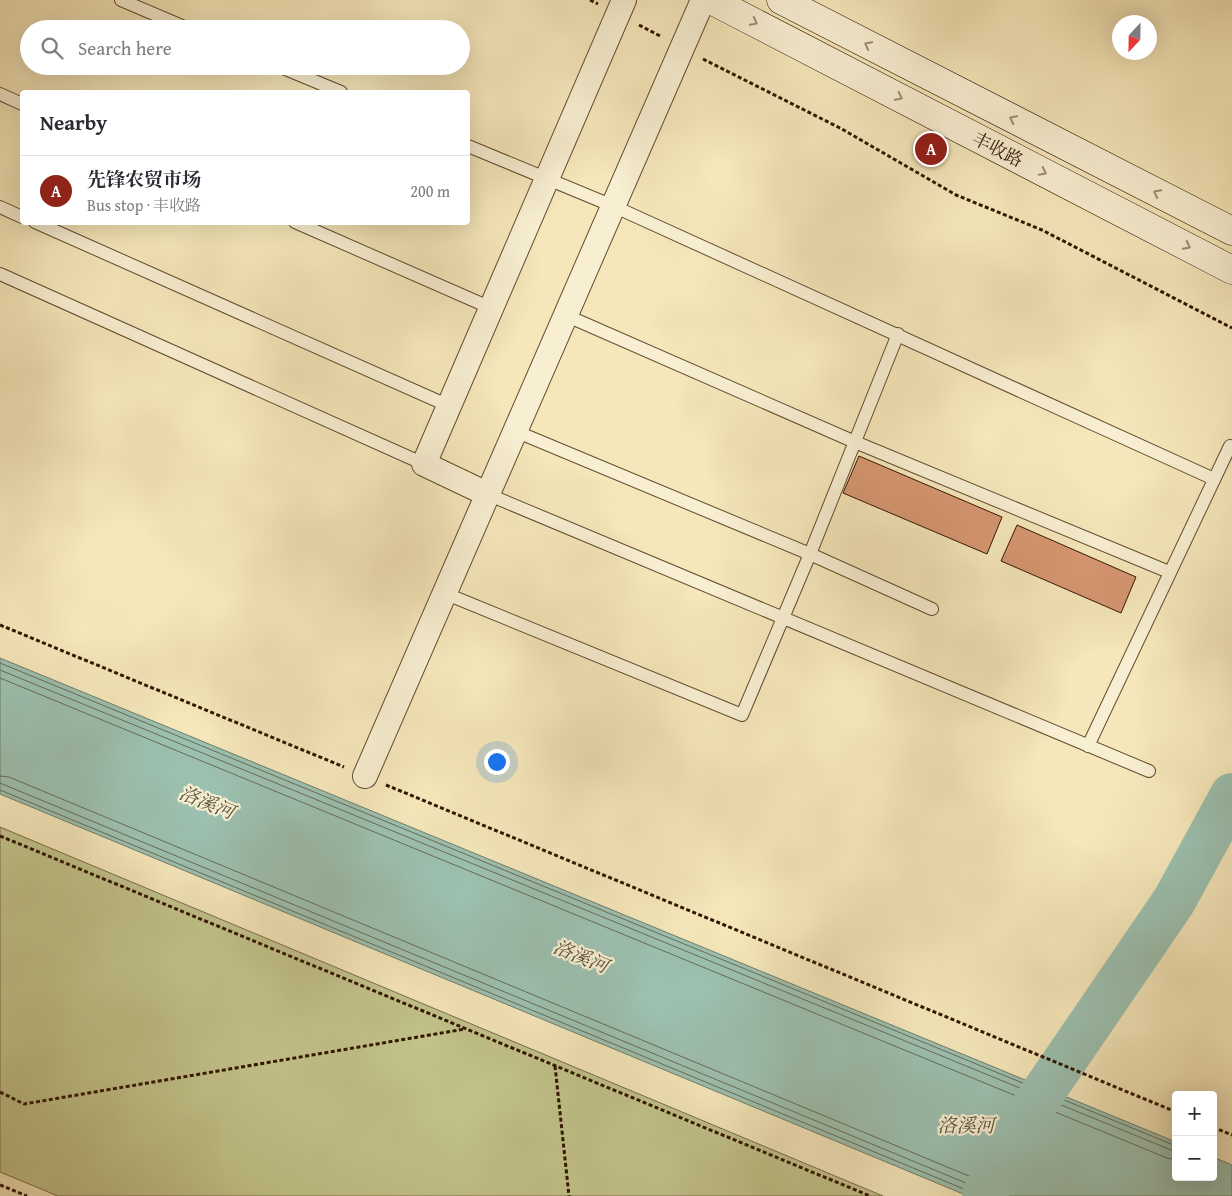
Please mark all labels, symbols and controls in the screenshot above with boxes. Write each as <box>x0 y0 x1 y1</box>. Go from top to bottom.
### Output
north arrow <box>1112 15 1157 60</box>
one-way arrow <box>749 16 758 26</box>
search box <box>20 20 470 75</box>
icon: search <box>38 34 66 62</box>
text: Search here <box>78 34 172 62</box>
one-way arrow <box>865 41 874 51</box>
one-way arrow <box>893 91 902 101</box>
text: Nearby <box>40 107 107 138</box>
one-way arrow <box>1009 115 1018 125</box>
street label: 丰收路 <box>968 125 1028 173</box>
pin: A <box>915 130 947 168</box>
text: 先锋农贸市场 <box>87 165 201 193</box>
one-way arrow <box>1038 166 1047 176</box>
text: A <box>51 179 61 203</box>
text: 200 m <box>410 179 450 203</box>
one-way arrow <box>1154 189 1163 199</box>
text: Bus stop · 丰收路 <box>87 193 201 217</box>
one-way arrow <box>1182 240 1191 250</box>
your location <box>484 749 510 775</box>
water label: 洛溪河 <box>175 778 241 827</box>
water label: 洛溪河 <box>549 932 615 981</box>
map controls <box>1172 1091 1217 1181</box>
button: + <box>1172 1091 1217 1136</box>
water label: 洛溪河 <box>937 1111 997 1139</box>
button: − <box>1172 1136 1217 1181</box>

